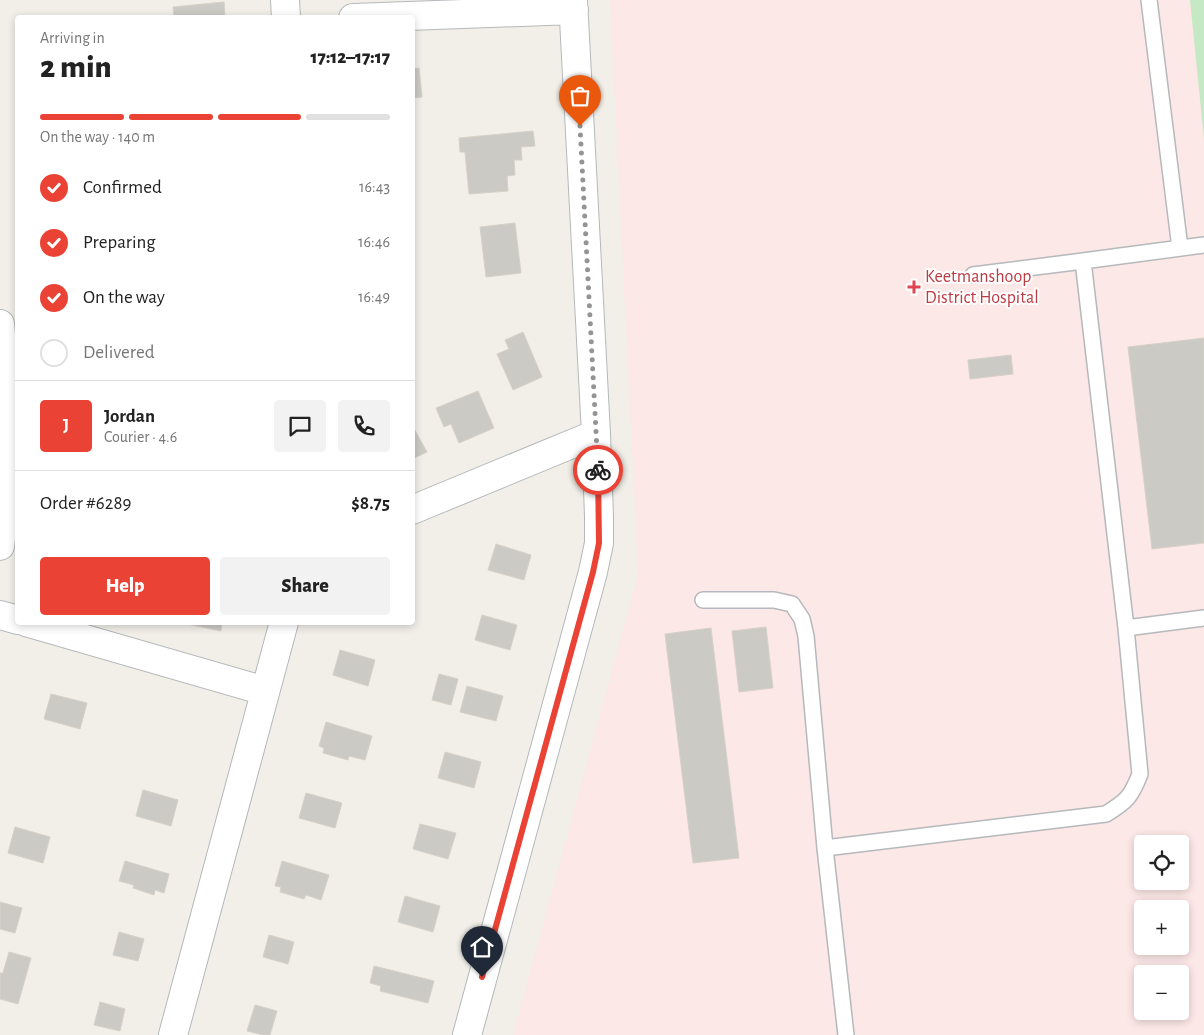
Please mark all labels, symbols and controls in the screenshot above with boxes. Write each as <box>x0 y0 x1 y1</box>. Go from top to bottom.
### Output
text: Arriving in <box>40 30 105 46</box>
text: 17:12–17:17 <box>311 48 390 67</box>
text: 2 min <box>40 51 112 83</box>
pin <box>559 75 601 126</box>
icon: bag <box>566 82 594 110</box>
text: On the way · 140 m <box>40 129 155 145</box>
icon: check <box>40 174 68 202</box>
text: Confirmed <box>83 178 162 197</box>
text: 16:43 <box>359 179 390 195</box>
icon: check <box>40 229 68 257</box>
text: Preparing <box>83 233 156 252</box>
text: 16:46 <box>358 234 390 250</box>
place label: Keetmanshoop District Hospital <box>925 268 1039 307</box>
marker: Keetmanshoop District Hospital <box>907 280 921 294</box>
icon: check <box>40 284 68 312</box>
text: On the way <box>83 288 165 307</box>
text: 16:49 <box>358 289 390 305</box>
text: Delivered <box>83 343 155 362</box>
button: chat <box>274 400 326 452</box>
button: phone <box>338 400 390 452</box>
text: Jordan <box>104 407 155 426</box>
text: J <box>63 416 69 435</box>
text: Courier · 4.6 <box>104 429 177 445</box>
courier <box>573 445 623 495</box>
icon: bike <box>584 456 612 484</box>
text: Order #6289 <box>40 494 131 513</box>
text: $8.75 <box>351 494 390 513</box>
button: Help <box>40 557 210 615</box>
button: Share <box>220 557 390 615</box>
map controls <box>1134 835 1189 1020</box>
button: locate <box>1134 835 1189 890</box>
button: + <box>1134 900 1189 955</box>
pin <box>461 926 503 977</box>
icon: home <box>468 933 496 961</box>
button: − <box>1134 965 1189 1020</box>

